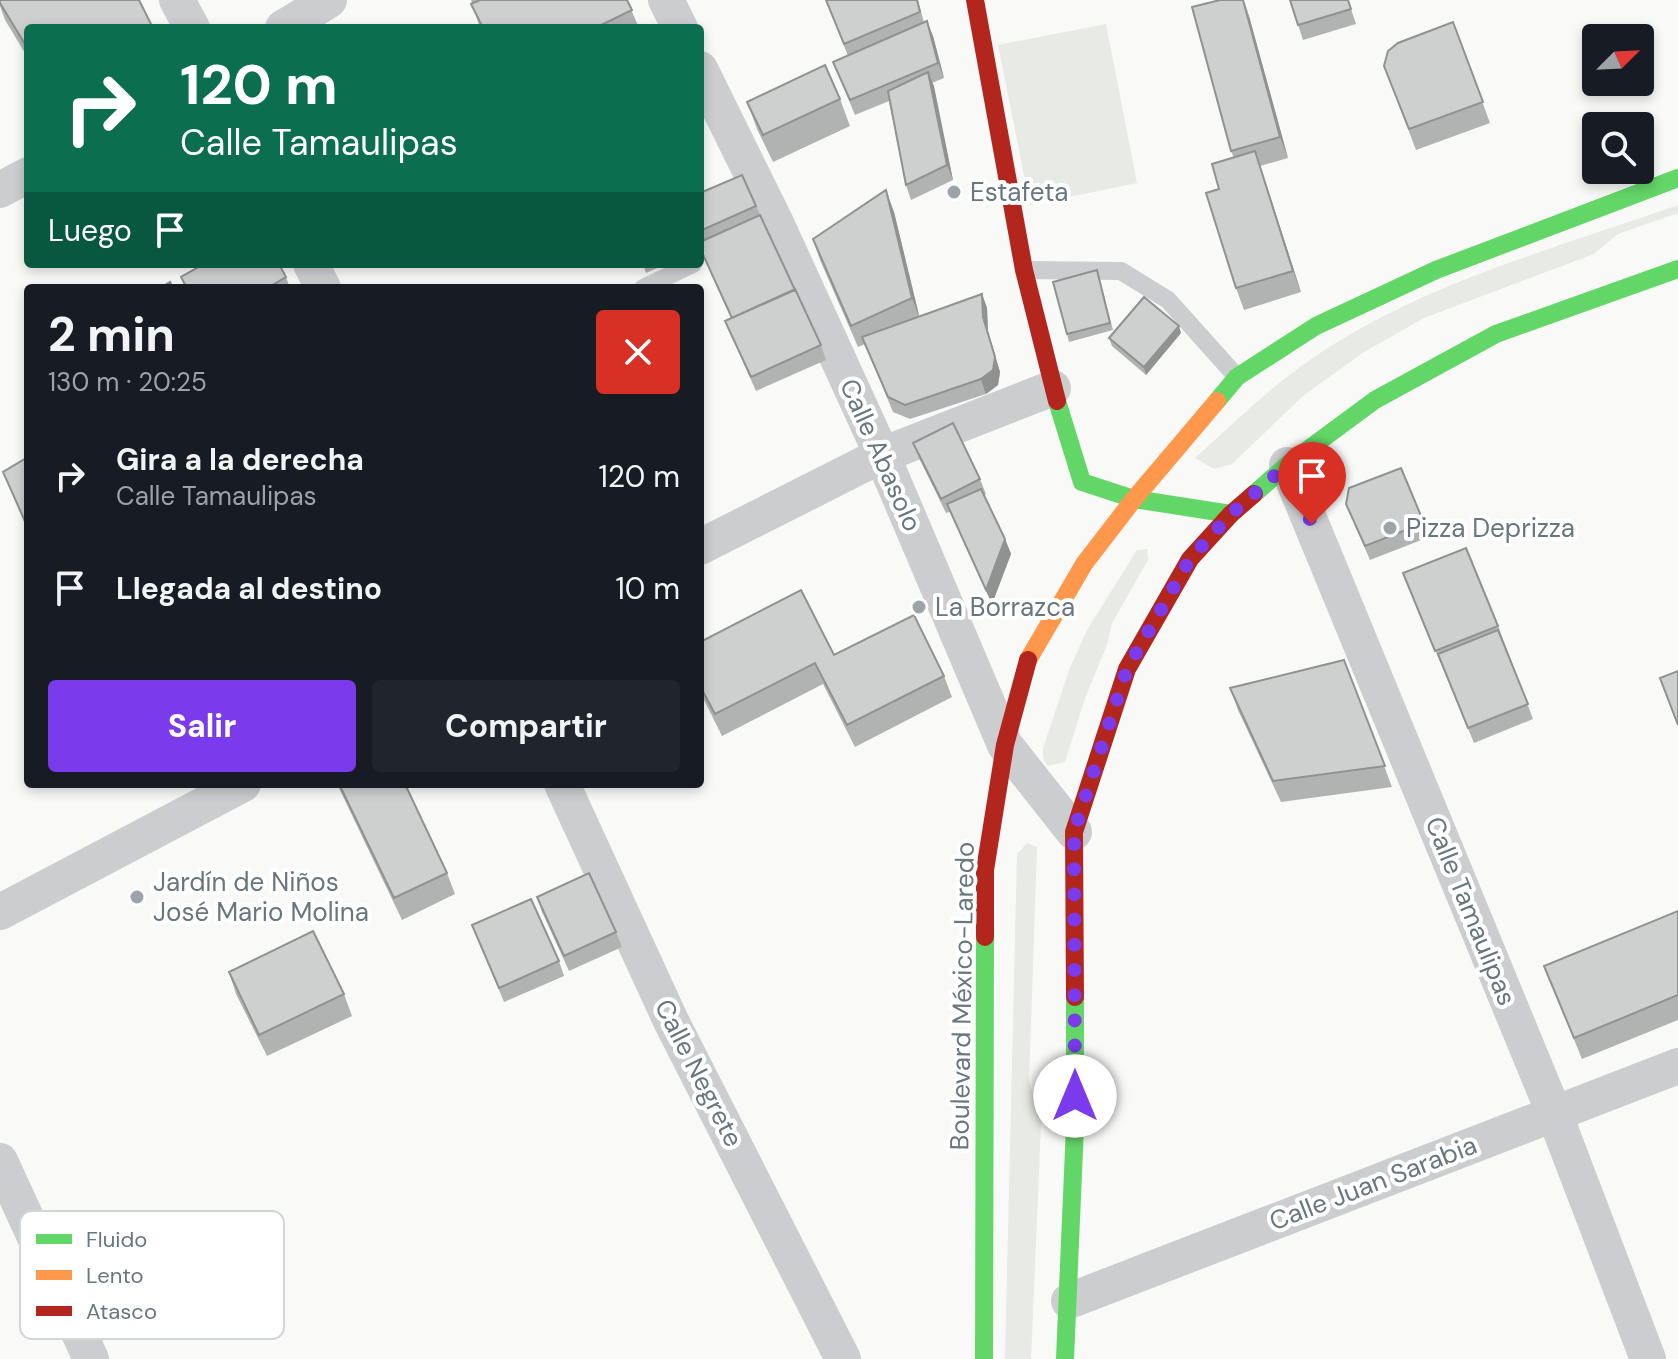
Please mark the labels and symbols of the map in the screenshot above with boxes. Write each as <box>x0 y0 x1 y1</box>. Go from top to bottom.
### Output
north arrow <box>1582 24 1654 96</box>
place label: Estafeta <box>970 175 1069 209</box>
marker: Estafeta <box>945 183 963 201</box>
street label: Calle Abasolo <box>832 373 930 537</box>
pin <box>1278 442 1346 524</box>
place label: Pizza Deprizza <box>1406 511 1575 545</box>
marker: Pizza Deprizza <box>1381 519 1399 537</box>
place label: La Borrazca <box>935 590 1075 624</box>
marker: La Borrazca <box>910 598 928 616</box>
street label: Calle Tamaulipas <box>1418 812 1524 1010</box>
street label: Boulevard México-Laredo <box>942 841 982 1151</box>
place label: Jardín de Niños José Mario Molina <box>153 865 369 929</box>
marker: Jardín de Niños José Mario Molina <box>128 888 146 906</box>
street label: Calle Negrete <box>647 993 751 1153</box>
position arrow <box>1033 1054 1117 1138</box>
street label: Calle Juan Sarabia <box>1264 1128 1482 1238</box>
legend <box>20 1211 284 1339</box>
text: Fluido <box>86 1225 147 1254</box>
text: Lento <box>86 1261 144 1290</box>
text: Atasco <box>86 1297 157 1326</box>

